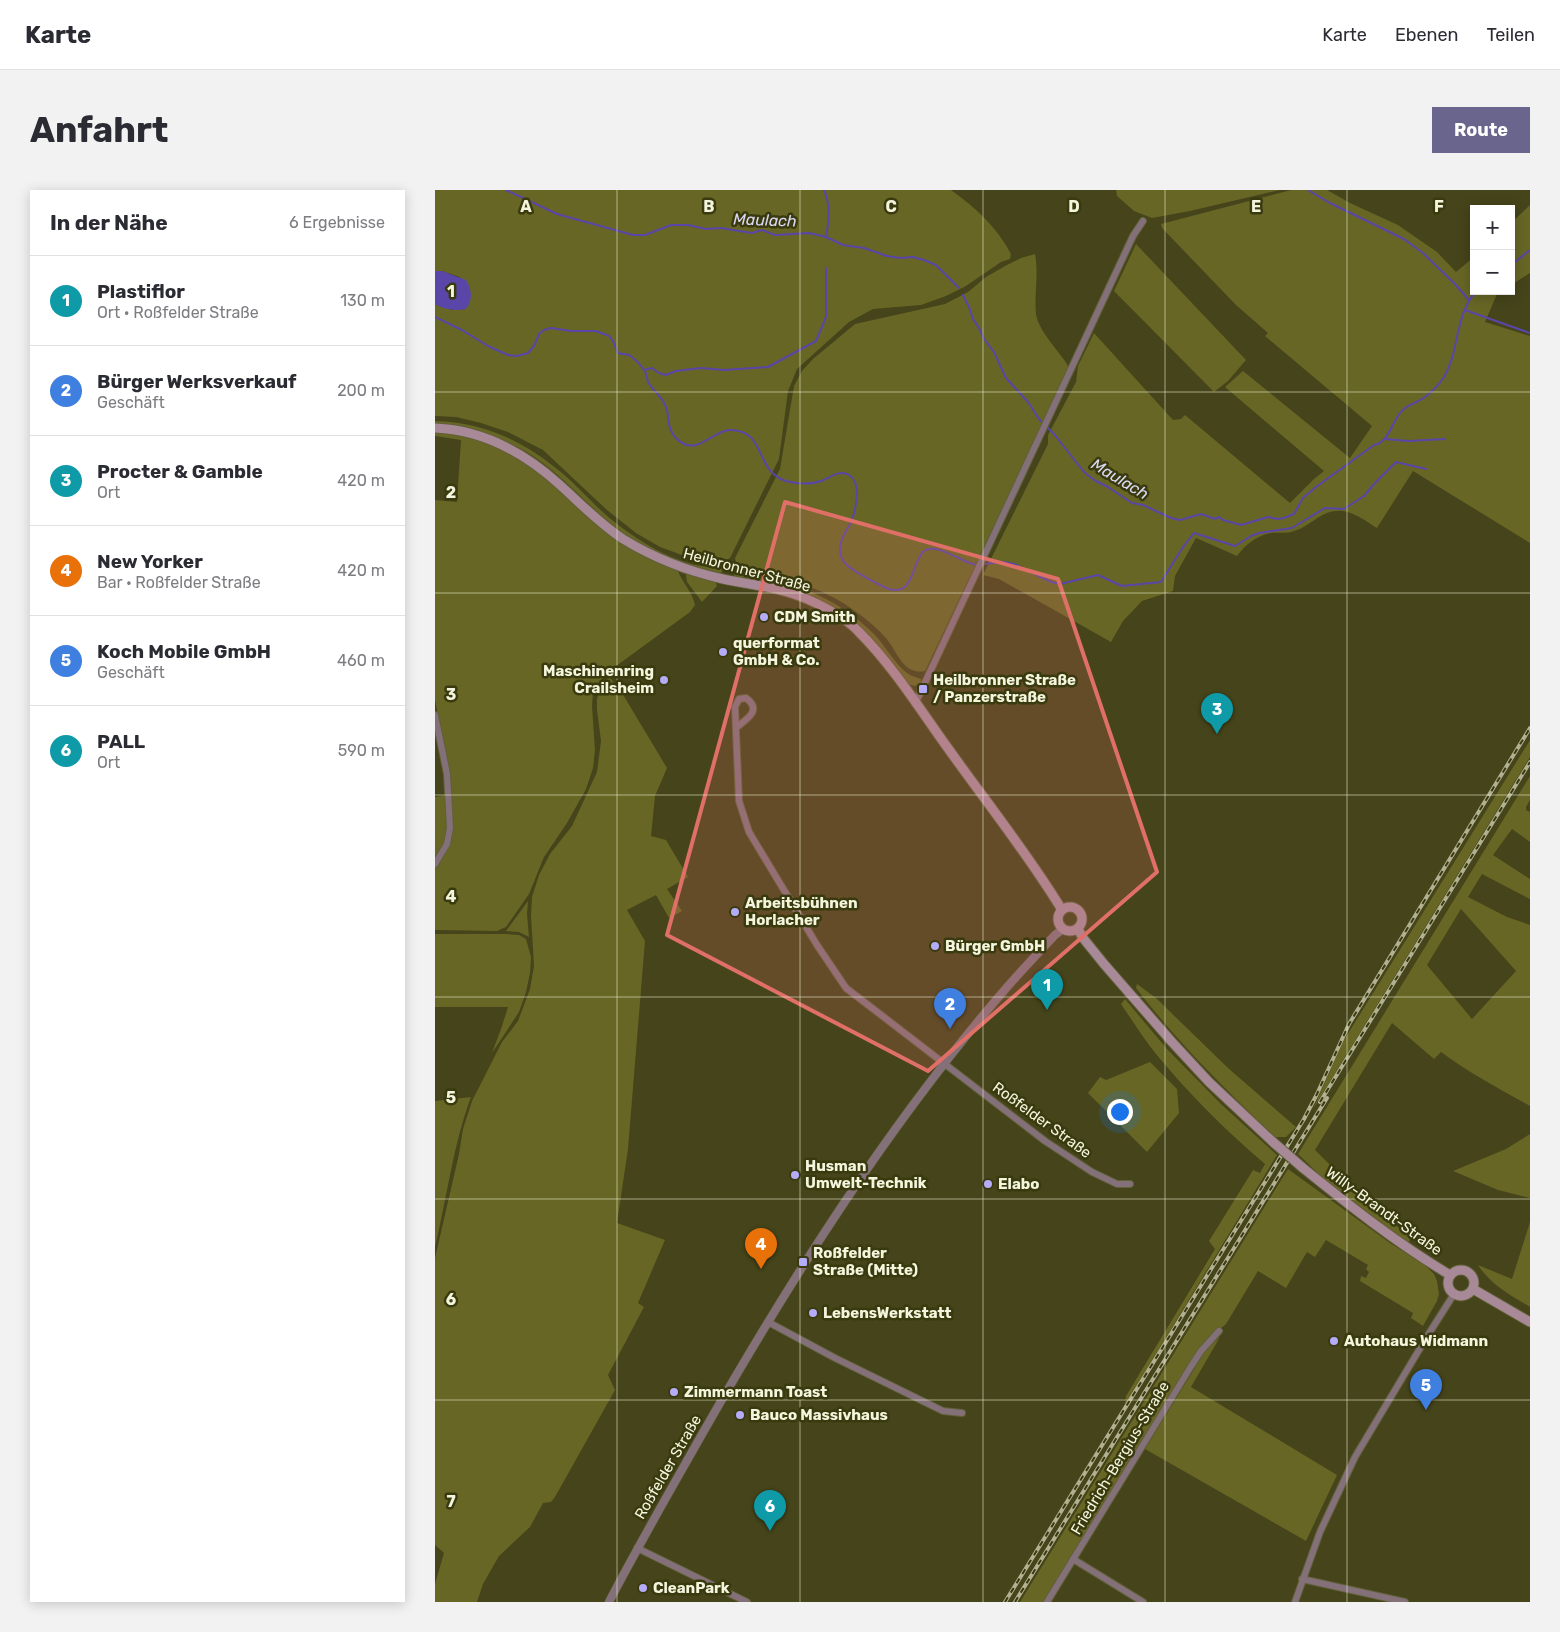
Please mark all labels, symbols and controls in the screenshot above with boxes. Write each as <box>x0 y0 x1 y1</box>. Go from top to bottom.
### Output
text: Karte <box>25 21 91 49</box>
text: Karte <box>1322 24 1367 46</box>
text: Ebenen <box>1395 24 1459 46</box>
text: Teilen <box>1487 24 1535 46</box>
button: Route <box>1432 107 1530 153</box>
text: Anfahrt <box>30 109 168 151</box>
text: A <box>520 197 532 216</box>
text: B <box>703 197 715 216</box>
text: C <box>885 197 897 216</box>
text: D <box>1068 197 1080 216</box>
text: E <box>1251 197 1261 216</box>
text: F <box>1434 197 1444 216</box>
map controls <box>1470 205 1515 295</box>
button: + <box>1470 205 1515 250</box>
water label: Maulach <box>733 209 797 231</box>
text: In der Nähe <box>50 210 168 235</box>
text: 6 Ergebnisse <box>289 213 385 232</box>
button: − <box>1470 250 1515 295</box>
text: Plastiflor <box>97 280 185 303</box>
text: 1 <box>447 282 455 301</box>
text: 1 <box>62 291 70 310</box>
text: 130 m <box>340 291 385 310</box>
text: Ort · Roßfelder Straße <box>97 303 259 322</box>
text: Bürger Werksverkauf <box>97 370 297 393</box>
text: 2 <box>61 381 71 400</box>
text: 200 m <box>337 381 385 400</box>
text: Geschäft <box>97 393 165 412</box>
water label: Maulach <box>1088 454 1152 504</box>
text: Procter & Gamble <box>97 460 263 483</box>
text: 3 <box>61 471 71 490</box>
text: 420 m <box>337 471 385 490</box>
text: Ort <box>97 483 120 502</box>
text: 2 <box>446 483 456 502</box>
street label: Heilbronner Straße <box>681 544 813 596</box>
text: New Yorker <box>97 550 203 573</box>
text: 4 <box>61 561 71 580</box>
text: 420 m <box>337 561 385 580</box>
text: Bar · Roßfelder Straße <box>97 573 261 592</box>
place label: CDM Smith <box>774 608 856 626</box>
marker: CDM Smith <box>758 611 770 623</box>
place label: querformat GmbH & Co. <box>733 634 820 669</box>
text: Koch Mobile GmbH <box>97 640 271 663</box>
marker: querformat GmbH & Co. <box>717 646 729 658</box>
text: 5 <box>61 651 71 670</box>
text: 460 m <box>337 651 385 670</box>
place label: Maschinenring Crailsheim <box>543 662 654 697</box>
text: Geschäft <box>97 663 165 682</box>
place label: Heilbronner Straße / Panzerstraße <box>933 671 1076 706</box>
marker: Maschinenring Crailsheim <box>658 674 670 686</box>
marker: Heilbronner Straße / Panzerstraße <box>917 683 929 695</box>
text: 3 <box>446 685 456 704</box>
pin: 3 <box>1201 693 1233 734</box>
text: PALL <box>97 730 145 753</box>
text: 6 <box>61 741 71 760</box>
text: 590 m <box>338 741 385 760</box>
text: Ort <box>97 753 120 772</box>
text: 4 <box>446 887 457 906</box>
place label: Arbeitsbühnen Horlacher <box>745 894 858 929</box>
marker: Arbeitsbühnen Horlacher <box>729 906 741 918</box>
place label: Bürger GmbH <box>945 937 1045 955</box>
marker: Bürger GmbH <box>929 940 941 952</box>
pin: 1 <box>1031 969 1063 1010</box>
pin: 2 <box>934 988 966 1029</box>
street label: Roßfelder Straße <box>989 1078 1095 1162</box>
text: 5 <box>446 1088 456 1107</box>
your location <box>1107 1099 1133 1125</box>
place label: Husman Umwelt-Technik <box>805 1157 927 1192</box>
street label: Willy-Brandt-Straße <box>1323 1163 1445 1259</box>
marker: Husman Umwelt-Technik <box>789 1169 801 1181</box>
place label: Elabo <box>998 1175 1039 1193</box>
marker: Elabo <box>982 1178 994 1190</box>
pin: 4 <box>745 1228 777 1269</box>
place label: Roßfelder Straße (Mitte) <box>813 1244 918 1279</box>
marker: Roßfelder Straße (Mitte) <box>797 1256 809 1268</box>
text: 6 <box>446 1290 456 1309</box>
place label: LebensWerkstatt <box>823 1304 951 1322</box>
marker: LebensWerkstatt <box>807 1307 819 1319</box>
place label: Autohaus Widmann <box>1344 1332 1488 1350</box>
marker: Autohaus Widmann <box>1328 1335 1340 1347</box>
pin: 5 <box>1410 1369 1442 1410</box>
street label: Friedrich-Bergius-Straße <box>1067 1378 1173 1538</box>
place label: Zimmermann Toast <box>684 1383 827 1401</box>
marker: Zimmermann Toast <box>668 1386 680 1398</box>
place label: Bauco Massivhaus <box>750 1406 888 1424</box>
marker: Bauco Massivhaus <box>734 1409 746 1421</box>
street label: Roßfelder Straße <box>631 1412 705 1522</box>
pin: 6 <box>754 1490 786 1531</box>
text: 7 <box>446 1492 456 1511</box>
place label: CleanPark <box>653 1579 730 1597</box>
marker: CleanPark <box>637 1582 649 1594</box>

